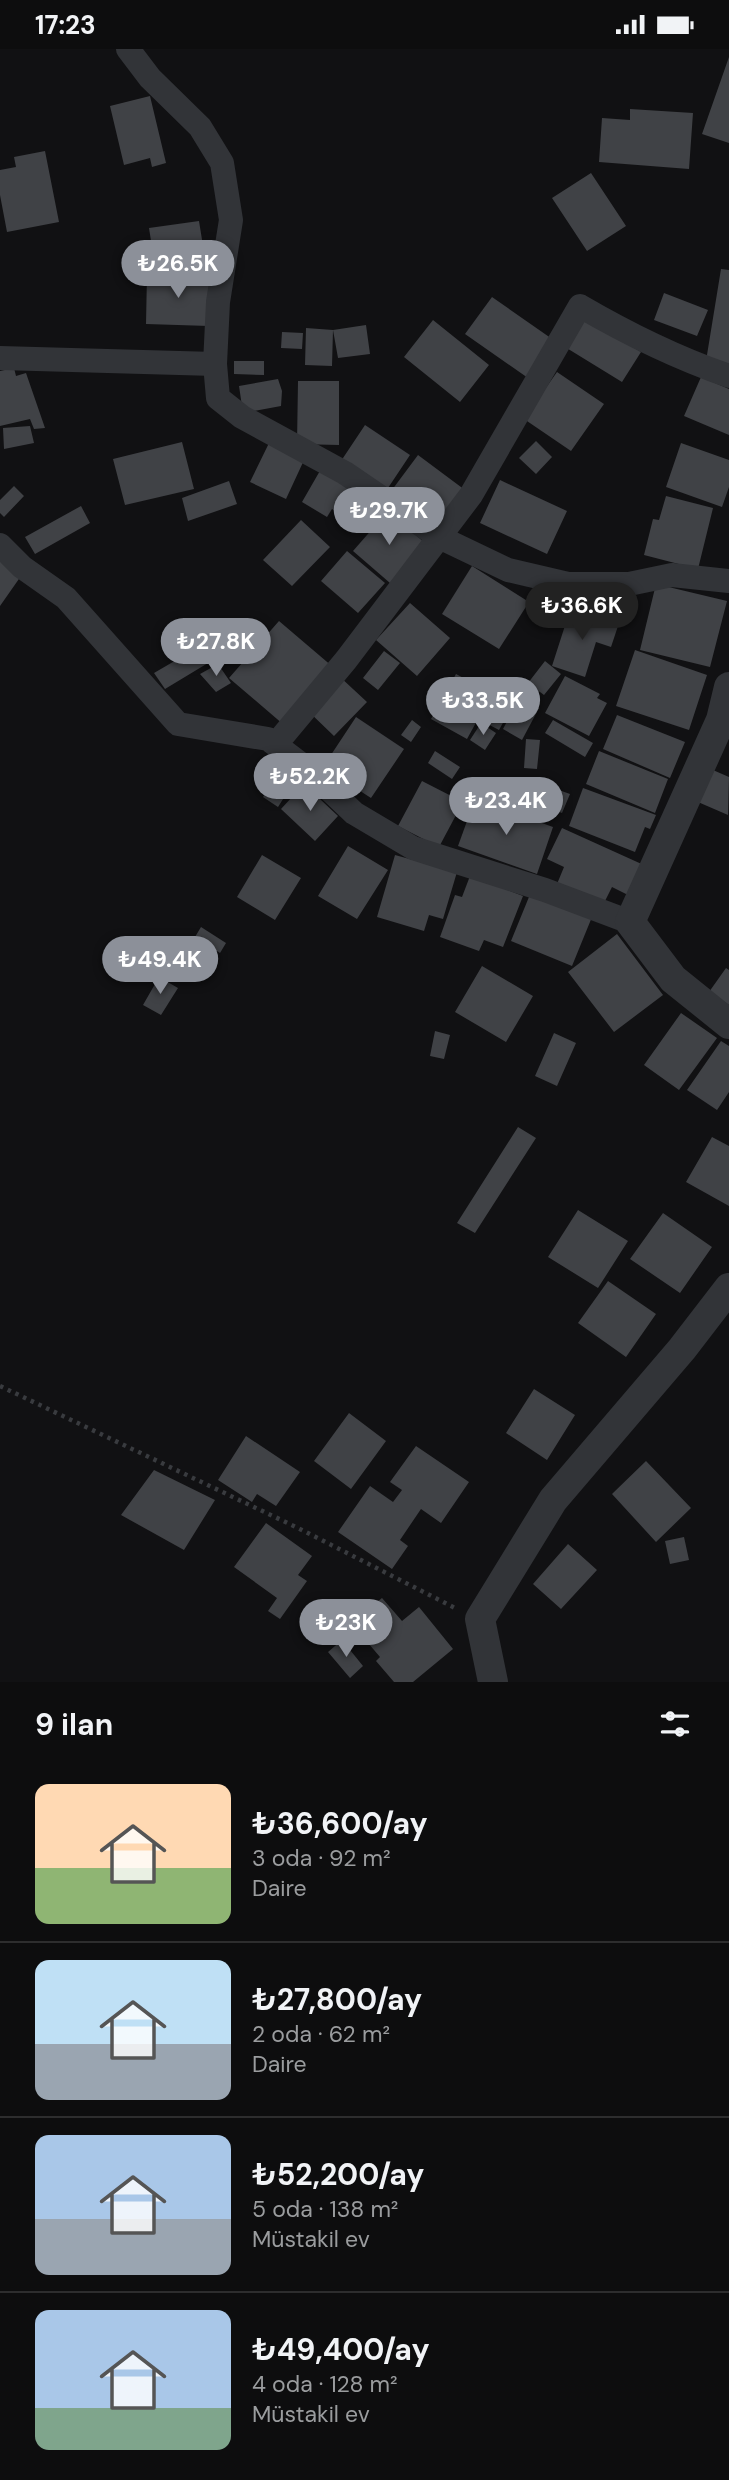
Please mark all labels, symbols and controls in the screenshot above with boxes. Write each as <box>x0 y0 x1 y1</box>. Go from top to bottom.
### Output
text: 17:23 <box>35 8 96 42</box>
pin: ₺26.5K <box>121 240 235 300</box>
text: ₺26.5K <box>137 248 219 278</box>
pin: ₺29.7K <box>332 487 446 547</box>
text: ₺29.7K <box>350 495 428 525</box>
pin: ₺36.6K <box>525 583 639 642</box>
text: ₺36.6K <box>541 590 623 620</box>
pin: ₺27.8K <box>159 619 273 678</box>
text: ₺27.8K <box>177 626 255 656</box>
pin: ₺33.5K <box>426 677 540 737</box>
text: ₺33.5K <box>442 685 524 715</box>
pin: ₺52.2K <box>253 753 367 813</box>
text: ₺52.2K <box>270 761 350 791</box>
pin: ₺23.4K <box>449 777 563 837</box>
text: ₺23.4K <box>465 785 547 815</box>
pin: ₺49.4K <box>103 937 217 996</box>
text: ₺49.4K <box>118 944 202 974</box>
pin: ₺23K <box>305 1599 387 1659</box>
text: ₺23K <box>315 1607 377 1637</box>
text: 9 ilan <box>35 1705 113 1744</box>
icon: filters <box>656 1705 694 1743</box>
text: ₺36,600/ay <box>252 1804 428 1843</box>
icon: home <box>91 1812 175 1896</box>
text: 3 oda · 92 m² <box>252 1843 391 1873</box>
text: Daire <box>252 1873 307 1903</box>
text: ₺27,800/ay <box>252 1980 422 2019</box>
icon: home <box>91 1988 175 2072</box>
text: 2 oda · 62 m² <box>252 2019 390 2049</box>
text: Daire <box>252 2049 307 2079</box>
text: ₺52,200/ay <box>252 2155 424 2194</box>
icon: home <box>91 2163 175 2247</box>
text: 5 oda · 138 m² <box>252 2194 398 2224</box>
text: Müstakil ev <box>252 2224 370 2254</box>
text: ₺49,400/ay <box>252 2330 430 2369</box>
icon: home <box>91 2338 175 2422</box>
text: 4 oda · 128 m² <box>252 2369 398 2399</box>
text: Müstakil ev <box>252 2399 370 2429</box>

